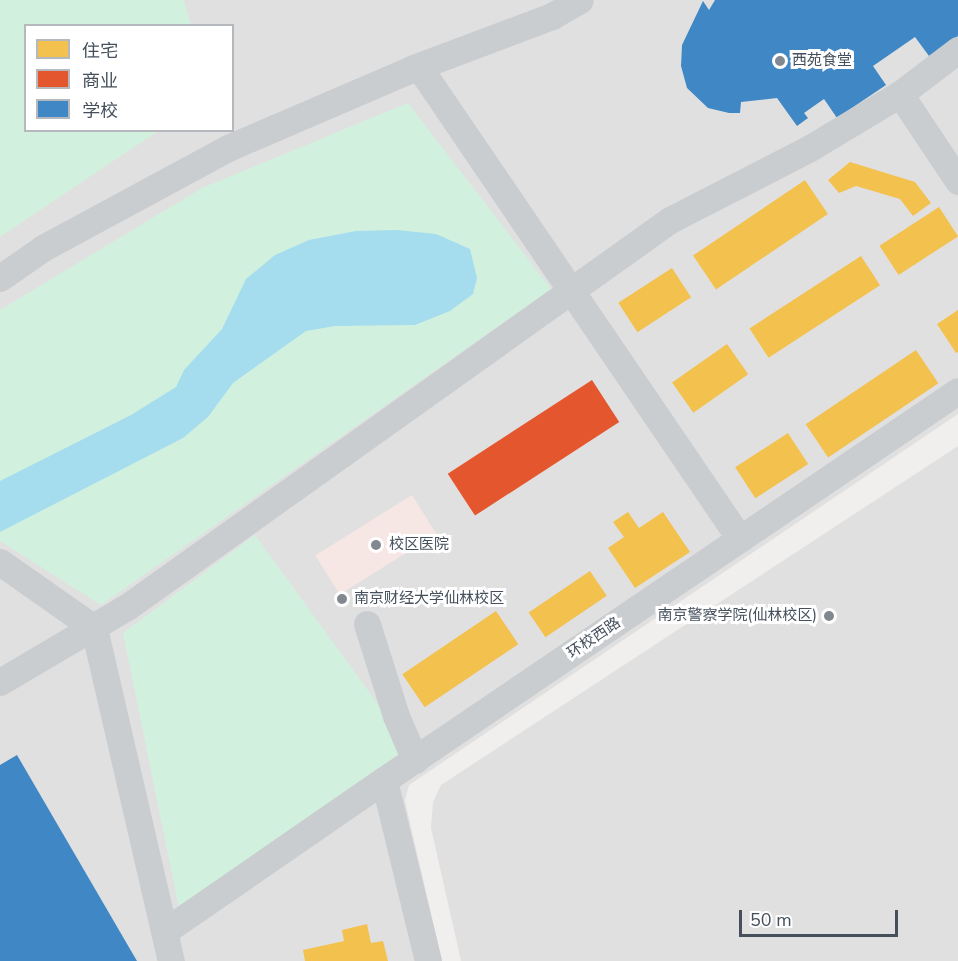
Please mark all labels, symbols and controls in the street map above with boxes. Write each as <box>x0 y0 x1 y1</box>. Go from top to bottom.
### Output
legend <box>24 24 234 132</box>
text: 住宅 <box>82 39 118 63</box>
place label: 西苑食堂 <box>792 52 852 70</box>
marker: 西苑食堂 <box>773 54 787 68</box>
text: 商业 <box>82 69 118 93</box>
text: 学校 <box>82 99 118 123</box>
marker: 校区医院 <box>367 536 385 554</box>
place label: 校区医院 <box>389 536 449 554</box>
place label: 南京财经大学仙林校区 <box>354 590 504 608</box>
marker: 南京财经大学仙林校区 <box>335 592 349 606</box>
place label: 南京警察学院(仙林校区) <box>657 607 817 625</box>
marker: 南京警察学院(仙林校区) <box>822 609 836 623</box>
street label: 环校西路 <box>564 614 624 662</box>
scale bar <box>742 898 901 936</box>
text: 50 m <box>750 908 792 932</box>

